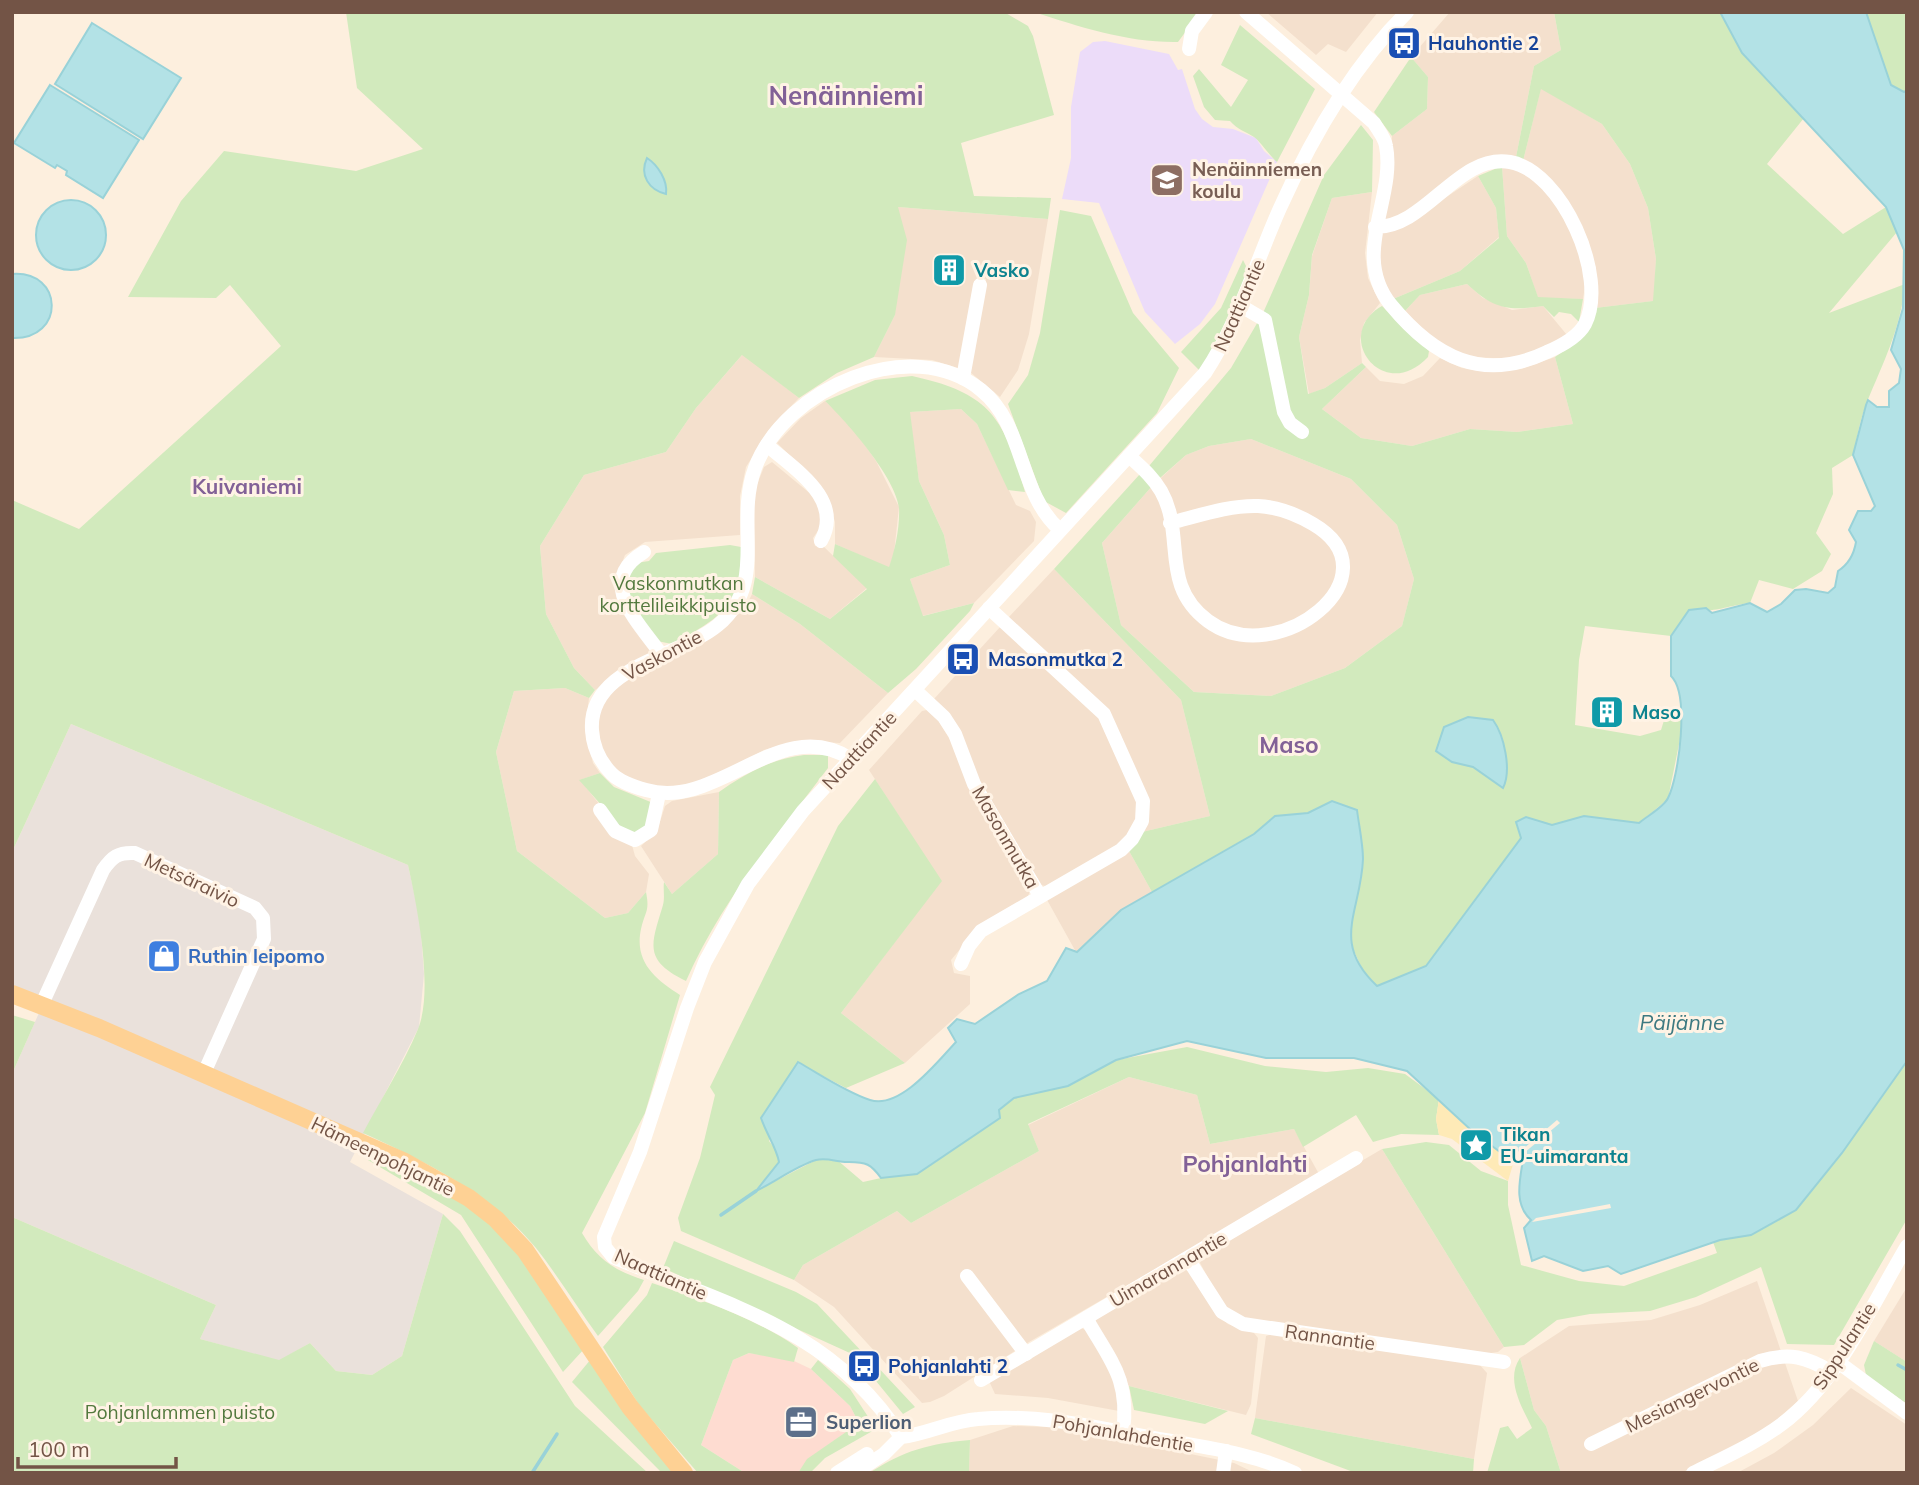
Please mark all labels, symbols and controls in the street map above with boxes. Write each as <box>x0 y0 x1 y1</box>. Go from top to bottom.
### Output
bus stop icon: Hauhontie 2 <box>1385 24 1423 62</box>
place label: Hauhontie 2 <box>1428 31 1539 55</box>
district label: Nenäinniemi <box>768 79 924 112</box>
place label: Nenäinniemen koulu <box>1192 157 1322 203</box>
school or university icon: Nenäinniemen koulu <box>1148 161 1186 199</box>
building icon: Vasko <box>930 251 968 289</box>
street label: Naattiantie <box>1208 255 1270 355</box>
place label: Vasko <box>973 258 1029 282</box>
district label: Kuivaniemi <box>192 473 302 499</box>
park label: Vaskonmutkan korttelileikkipuisto <box>599 571 757 617</box>
street label: Vaskontie <box>618 624 706 686</box>
bus stop icon: Masonmutka 2 <box>944 640 982 678</box>
place label: Masonmutka 2 <box>988 647 1123 671</box>
building icon: Maso <box>1588 693 1626 731</box>
place label: Maso <box>1632 700 1681 724</box>
street label: Naattiantie <box>817 706 901 794</box>
district label: Maso <box>1259 730 1319 759</box>
street label: Masonmutka <box>967 781 1045 893</box>
street label: Metsäraivio <box>141 848 243 912</box>
shop icon: Ruthin leipomo <box>145 937 183 975</box>
place label: Ruthin leipomo <box>188 944 325 968</box>
water label: Päijänne <box>1640 1009 1724 1035</box>
street label: Hämeenpohjantie <box>307 1111 459 1201</box>
place label: Tikan EU-uimaranta <box>1500 1122 1628 1168</box>
place icon: Tikan EU-uimaranta <box>1457 1126 1495 1164</box>
district label: Pohjanlahti <box>1182 1149 1308 1178</box>
street label: Uimarannantie <box>1105 1226 1231 1312</box>
street label: Naattiantie <box>611 1243 711 1305</box>
street label: Sippulantie <box>1807 1298 1881 1394</box>
street label: Rannantie <box>1283 1319 1377 1355</box>
bus stop icon: Pohjanlahti 2 <box>845 1347 883 1385</box>
street label: Mesiangervontie <box>1621 1352 1763 1438</box>
place label: Pohjanlahti 2 <box>888 1354 1008 1378</box>
park label: Pohjanlammen puisto <box>85 1400 275 1424</box>
office icon: Superlion <box>782 1403 820 1441</box>
street label: Pohjanlahdentie <box>1051 1409 1195 1457</box>
place label: Superlion <box>826 1410 912 1434</box>
scale bar <box>18 1426 175 1470</box>
text: 100 m <box>28 1436 90 1462</box>

